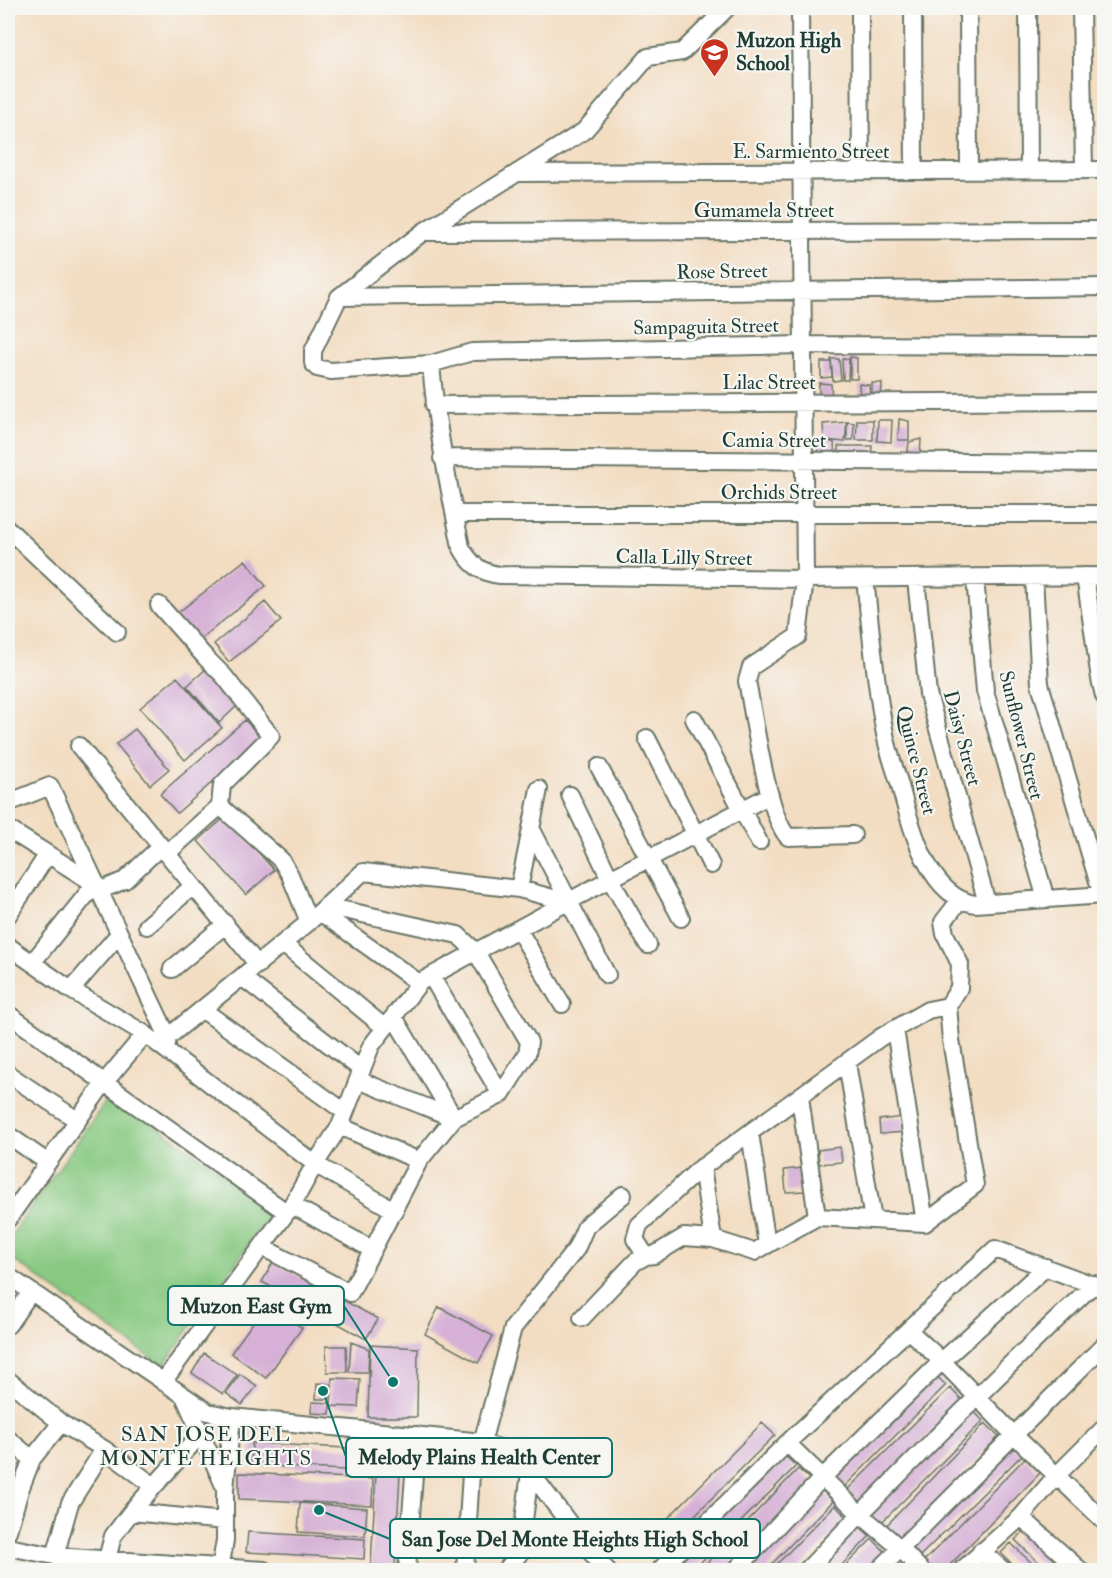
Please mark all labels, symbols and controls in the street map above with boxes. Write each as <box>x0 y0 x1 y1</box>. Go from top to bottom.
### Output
place label: Muzon High School <box>735 28 842 76</box>
school or university icon: Muzon High School <box>699 36 731 78</box>
street label: E. Sarmiento Street <box>732 139 890 164</box>
street label: Gumamela Street <box>694 198 835 223</box>
street label: Rose Street <box>676 258 768 285</box>
street label: Sampaguita Street <box>633 313 780 341</box>
street label: Lilac Street <box>722 370 816 395</box>
street label: Camia Street <box>722 428 827 453</box>
street label: Orchids Street <box>721 480 838 505</box>
street label: Calla Lilly Street <box>615 544 753 571</box>
street label: Sunflower Street <box>993 668 1050 803</box>
street label: Daisy Street <box>938 688 987 789</box>
street label: Quince Street <box>891 703 942 818</box>
callout: Muzon East Gym <box>168 1286 344 1325</box>
text: Muzon East Gym <box>179 1293 333 1320</box>
district label: SAN JOSE DEL MONTE HEIGHTS <box>99 1421 313 1472</box>
callout: Melody Plains Health Center <box>346 1438 612 1477</box>
text: Melody Plains Health Center <box>357 1444 601 1471</box>
callout: San Jose Del Monte Heights High School <box>390 1519 760 1558</box>
text: San Jose Del Monte Heights High School <box>402 1526 749 1553</box>

